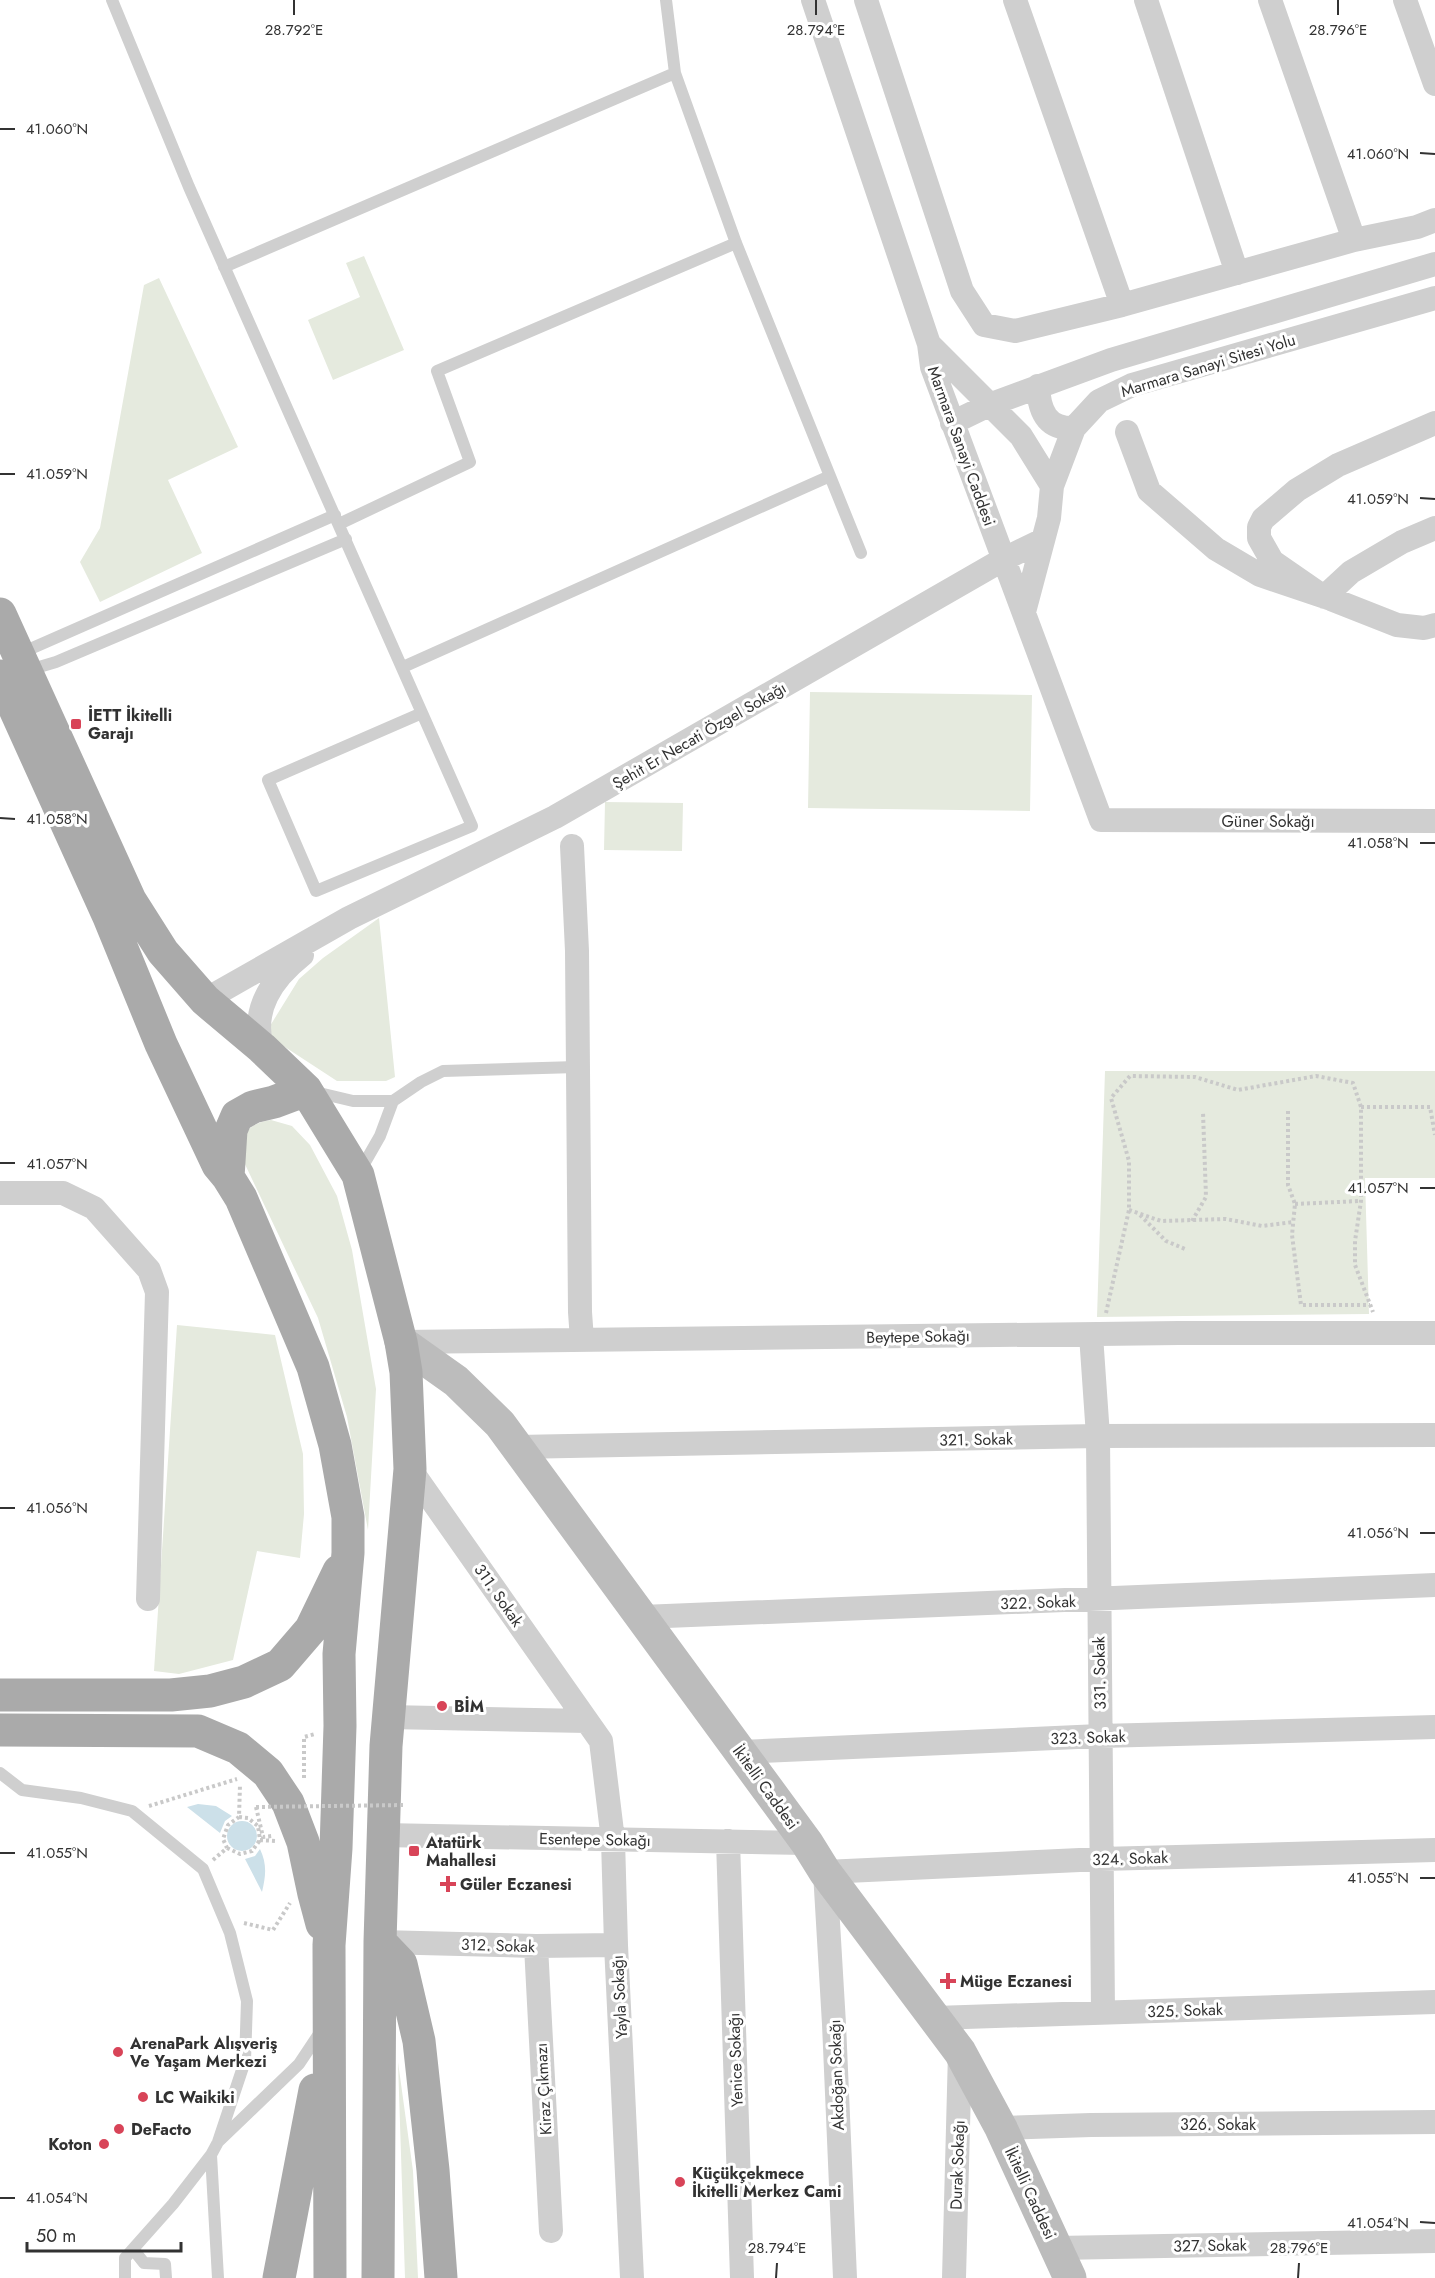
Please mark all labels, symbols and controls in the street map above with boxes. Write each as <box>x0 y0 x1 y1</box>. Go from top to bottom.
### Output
text: 28.792°E <box>265 19 323 41</box>
text: 28.794°E <box>787 19 845 41</box>
text: 28.796°E <box>1309 19 1367 41</box>
text: 41.060°N <box>26 118 88 140</box>
text: 41.060°N <box>1347 143 1409 165</box>
street label: Marmara Sanayi Sitesi Yolu <box>1118 328 1298 403</box>
street label: Marmara Sanayi Caddesi <box>922 363 1001 529</box>
text: 41.059°N <box>26 463 88 485</box>
text: 41.059°N <box>1347 488 1409 510</box>
street label: Şehit Er Necati Özgel Sokağı <box>608 676 790 795</box>
place label: İETT İkitelli Garajı <box>88 704 172 745</box>
marker: İETT İkitelli Garajı <box>69 717 83 731</box>
text: 41.058°N <box>26 808 88 830</box>
street label: Güner Sokağı <box>1221 810 1315 833</box>
text: 41.058°N <box>1347 832 1409 854</box>
text: 41.057°N <box>26 1153 88 1175</box>
text: 41.057°N <box>1347 1177 1409 1199</box>
street label: Beytepe Sokağı <box>866 1324 970 1349</box>
street label: 321. Sokak <box>939 1427 1014 1452</box>
text: 41.056°N <box>26 1497 88 1519</box>
text: 41.056°N <box>1347 1522 1409 1544</box>
street label: 311. Sokak <box>469 1559 529 1632</box>
street label: 322. Sokak <box>1000 1590 1077 1615</box>
street label: 331. Sokak <box>1087 1635 1112 1710</box>
place label: BİM <box>454 1695 484 1718</box>
marker: BİM <box>435 1699 449 1713</box>
street label: 323. Sokak <box>1050 1725 1127 1750</box>
street label: İkitelli Caddesi <box>727 1740 804 1834</box>
street label: Esentepe Sokağı <box>539 1827 651 1852</box>
place label: Atatürk Mahallesi <box>425 1831 496 1872</box>
text: 41.055°N <box>26 1842 88 1864</box>
marker: Atatürk Mahallesi <box>407 1844 421 1858</box>
street label: 324. Sokak <box>1092 1846 1169 1871</box>
text: 41.055°N <box>1347 1867 1409 1889</box>
place label: Güler Eczanesi <box>460 1873 572 1896</box>
marker: Güler Eczanesi <box>441 1877 455 1891</box>
street label: 312. Sokak <box>461 1933 536 1958</box>
street label: Yayla Sokağı <box>606 1955 633 2039</box>
place label: Müge Eczanesi <box>960 1970 1072 1993</box>
marker: Müge Eczanesi <box>941 1974 955 1988</box>
street label: 325. Sokak <box>1147 1998 1224 2023</box>
street label: Yenice Sokağı <box>722 2012 749 2108</box>
street label: Akdoğan Sokağı <box>823 2019 850 2131</box>
place label: ArenaPark Alışveriş Ve Yaşam Merkezi <box>129 2032 277 2073</box>
street label: Kiraz Çıkmazı <box>530 2042 557 2136</box>
marker: ArenaPark Alışveriş Ve Yaşam Merkezi <box>111 2045 125 2059</box>
place label: LC Waikiki <box>155 2086 235 2109</box>
marker: LC Waikiki <box>136 2090 150 2104</box>
street label: 326. Sokak <box>1180 2113 1257 2136</box>
place label: DeFacto <box>131 2118 191 2141</box>
street label: Durak Sokağı <box>944 2120 971 2210</box>
marker: DeFacto <box>112 2122 126 2136</box>
place label: Koton <box>48 2133 92 2156</box>
marker: Koton <box>97 2137 111 2151</box>
street label: İkitelli Caddesi <box>999 2143 1062 2243</box>
place label: Küçükçekmece İkitelli Merkez Cami <box>692 2162 841 2203</box>
marker: Küçükçekmece İkitelli Merkez Cami <box>673 2175 687 2189</box>
text: 41.054°N <box>26 2187 88 2209</box>
text: 41.054°N <box>1347 2212 1409 2234</box>
scale bar <box>27 2215 182 2253</box>
text: 50 m <box>36 2223 76 2249</box>
street label: 327. Sokak <box>1173 2233 1248 2258</box>
text: 28.794°E <box>748 2237 806 2259</box>
text: 28.796°E <box>1270 2237 1328 2259</box>

